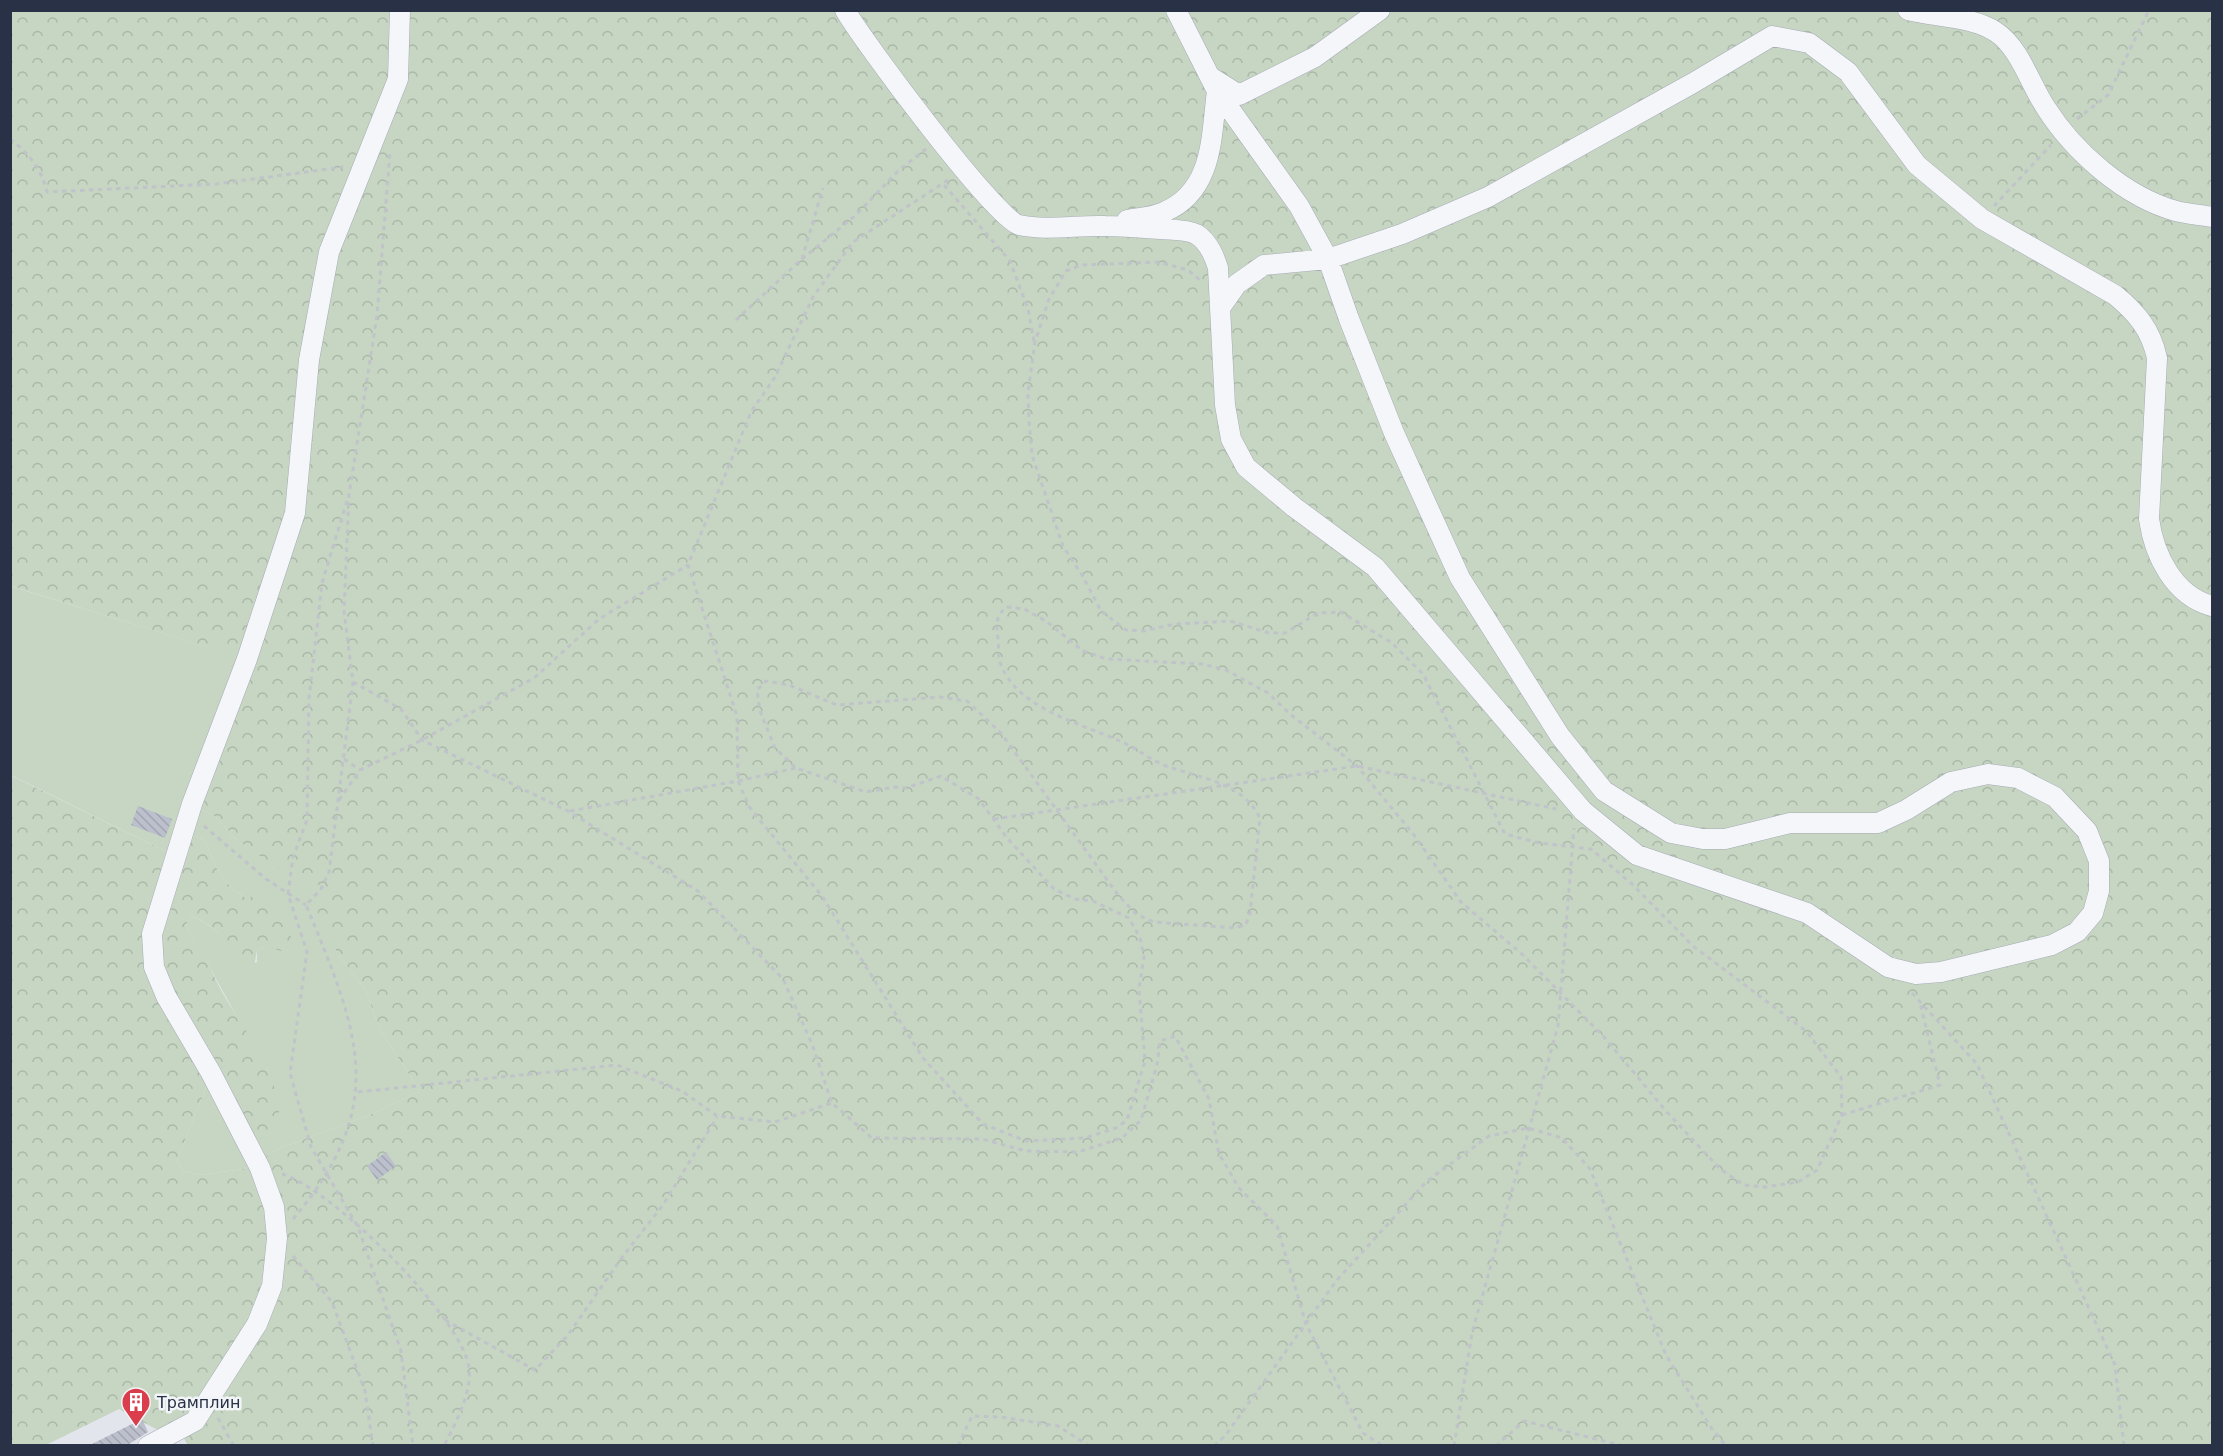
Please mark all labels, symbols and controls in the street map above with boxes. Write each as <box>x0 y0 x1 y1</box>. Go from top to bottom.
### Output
building icon: Трамплин <box>120 1386 152 1428</box>
place label: Трамплин <box>156 1393 240 1412</box>

